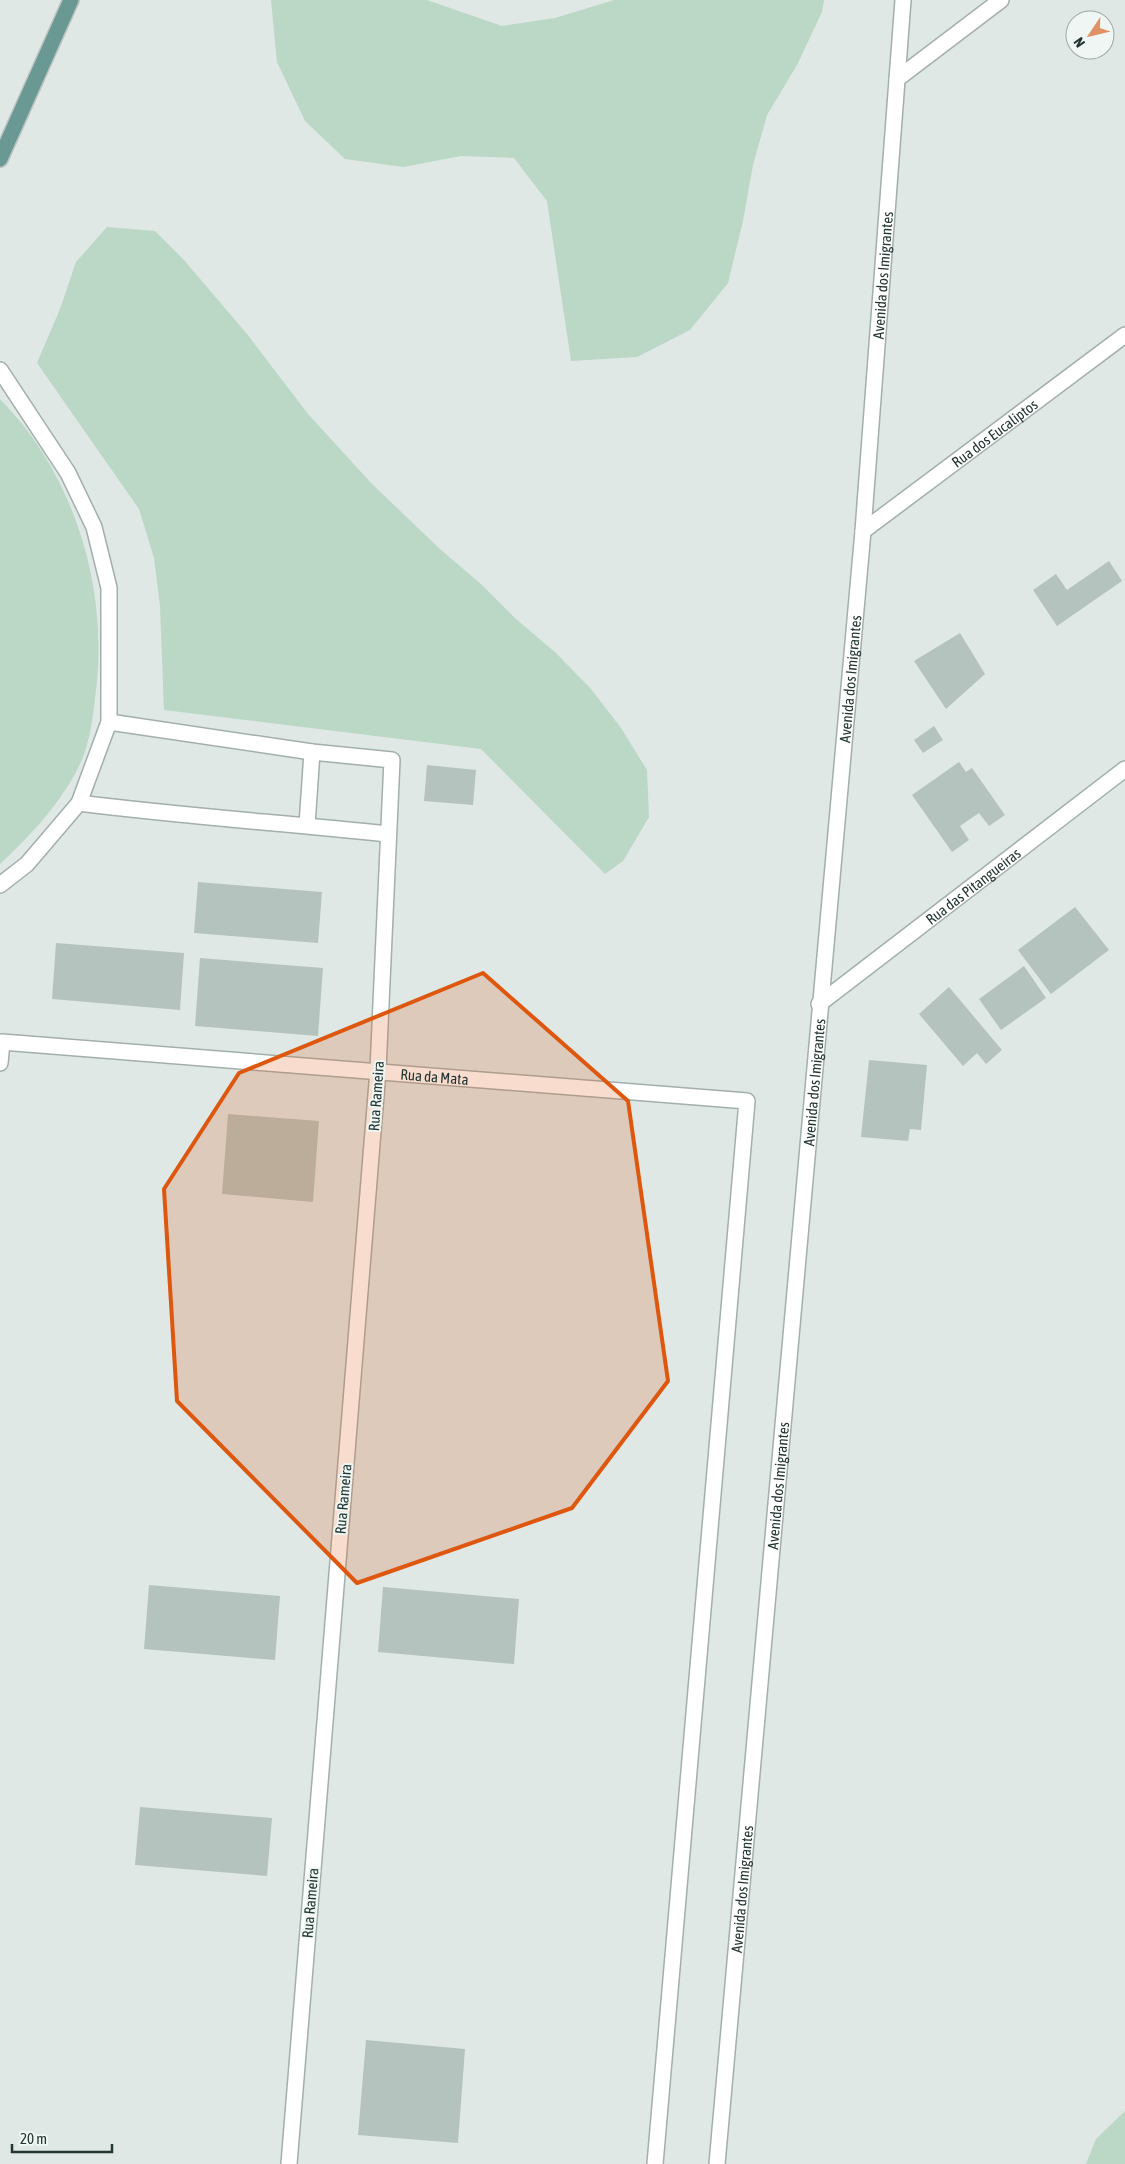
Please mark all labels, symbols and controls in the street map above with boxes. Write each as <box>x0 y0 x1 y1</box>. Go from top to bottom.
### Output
north arrow <box>1065 10 1115 60</box>
text: N <box>1070 34 1088 50</box>
street label: Avenida dos Imigrantes <box>869 211 896 340</box>
street label: Rua dos Eucaliptos <box>948 395 1041 470</box>
street label: Avenida dos Imigrantes <box>836 614 864 743</box>
street label: Rua das Pitangueiras <box>922 844 1024 928</box>
street label: Avenida dos Imigrantes <box>800 1018 828 1147</box>
street label: Rua Rameira <box>365 1060 387 1132</box>
street label: Rua da Mata <box>400 1065 469 1087</box>
street label: Avenida dos Imigrantes <box>763 1421 792 1550</box>
street label: Rua Rameira <box>331 1463 355 1535</box>
street label: Avenida dos Imigrantes <box>727 1825 756 1954</box>
street label: Rua Rameira <box>298 1867 322 1939</box>
scale bar <box>12 2122 112 2154</box>
text: 20 m <box>20 2130 47 2147</box>

